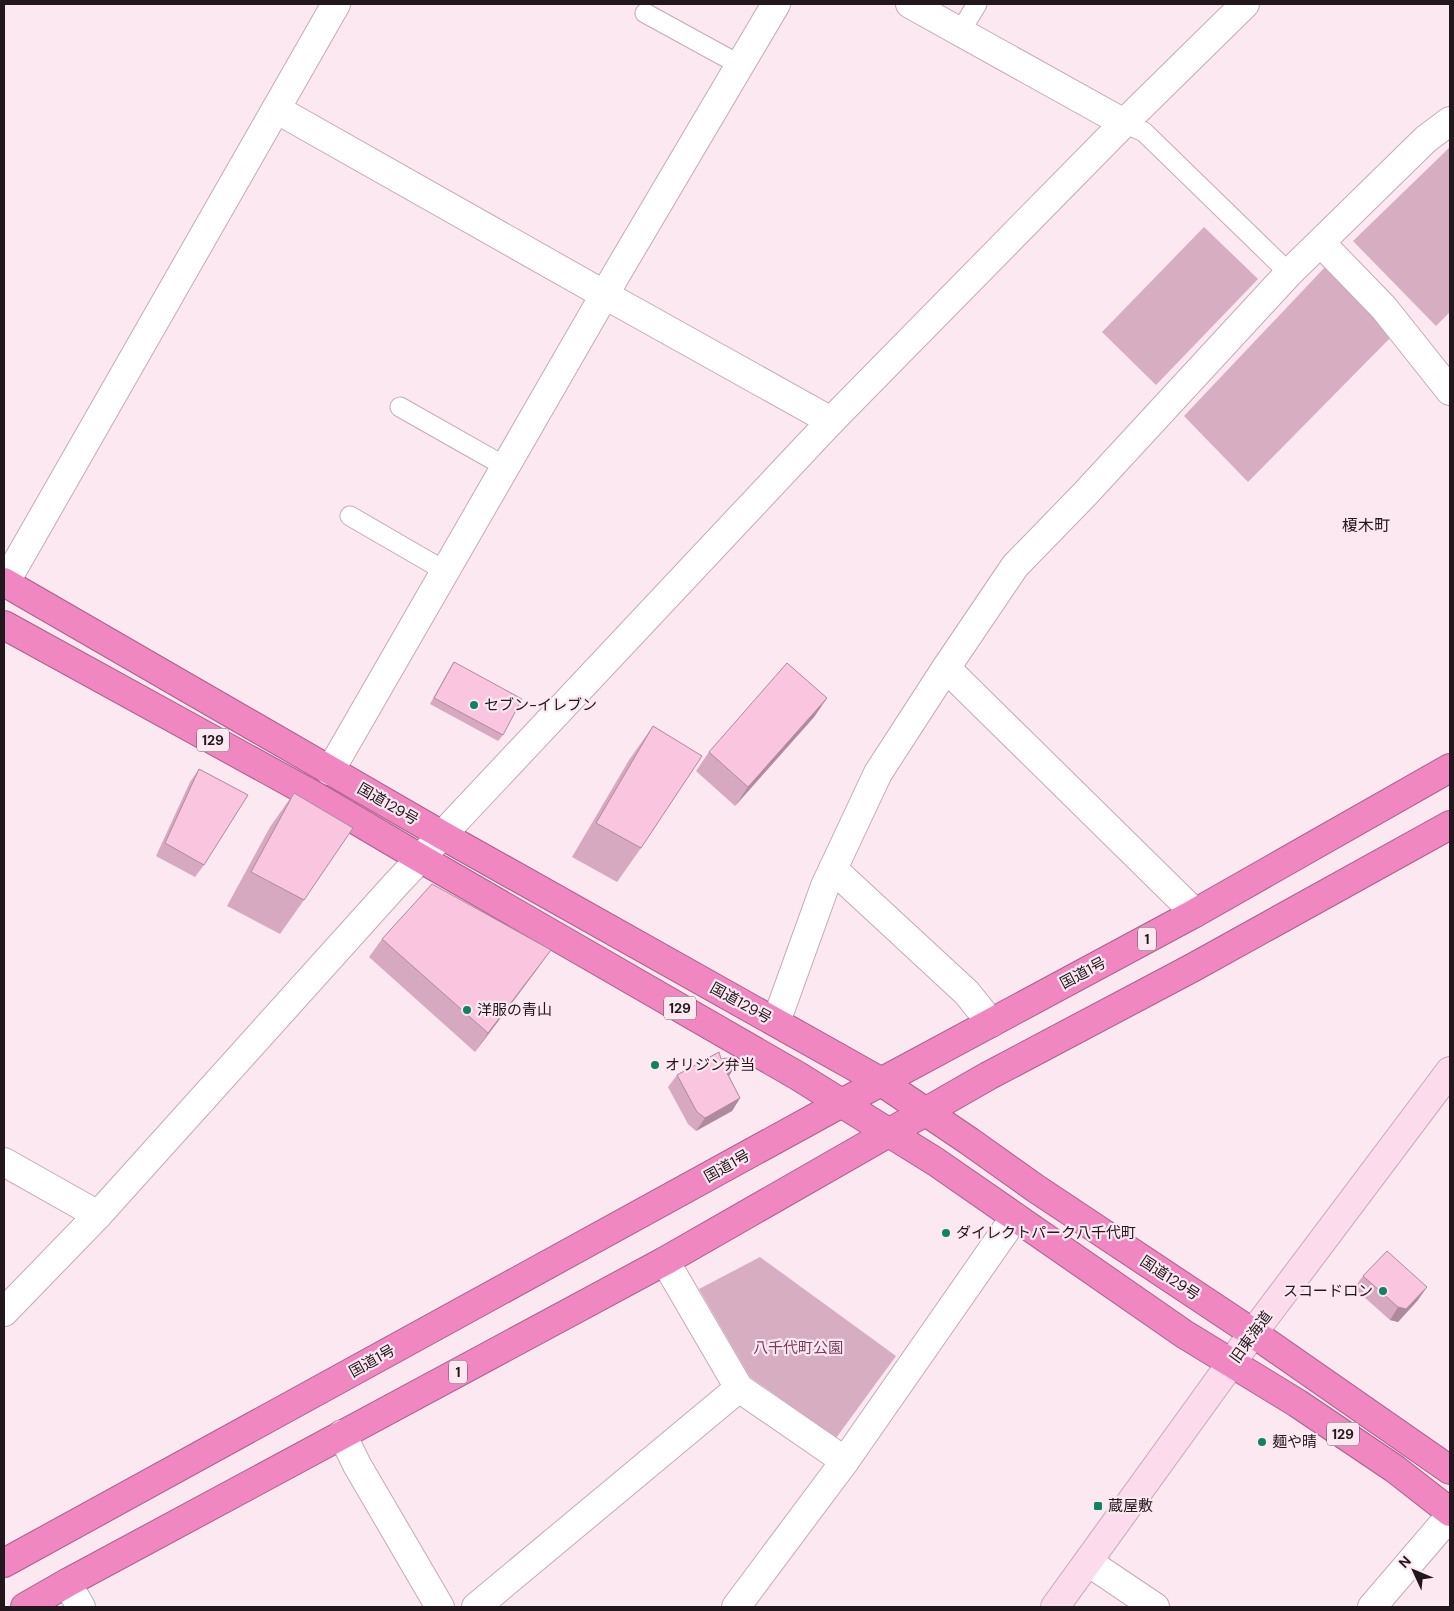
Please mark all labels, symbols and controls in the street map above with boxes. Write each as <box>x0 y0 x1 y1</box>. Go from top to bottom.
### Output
district label: 榎木町 <box>1342 515 1390 536</box>
place label: セブン-イレブン <box>484 695 597 715</box>
marker: セブン-イレブン <box>468 699 480 711</box>
road number: 129 <box>197 728 229 752</box>
street label: 国道129号 <box>354 778 422 830</box>
road number: 1 <box>1138 928 1156 951</box>
street label: 国道1号 <box>1056 953 1110 993</box>
street label: 国道129号 <box>707 978 775 1028</box>
road number: 129 <box>664 996 696 1020</box>
place label: 洋服の青山 <box>477 1000 552 1020</box>
marker: 洋服の青山 <box>461 1004 473 1016</box>
place label: オリジン弁当 <box>665 1055 755 1075</box>
marker: オリジン弁当 <box>649 1059 661 1071</box>
street label: 国道1号 <box>700 1145 754 1187</box>
place label: ダイレクトパーク八千代町 <box>956 1223 1136 1243</box>
marker: ダイレクトパーク八千代町 <box>940 1227 952 1239</box>
street label: 国道129号 <box>1136 1251 1204 1305</box>
place label: スコードロン <box>1283 1281 1373 1301</box>
marker: スコードロン <box>1377 1285 1389 1297</box>
street label: 旧東海道 <box>1225 1307 1277 1367</box>
park label: 八千代町公園 <box>753 1338 843 1358</box>
street label: 国道1号 <box>345 1340 399 1382</box>
road number: 1 <box>449 1360 467 1384</box>
road number: 129 <box>1327 1422 1359 1446</box>
place label: 麺や晴 <box>1272 1432 1317 1452</box>
marker: 麺や晴 <box>1256 1436 1268 1448</box>
place label: 蔵屋敷 <box>1108 1496 1153 1516</box>
marker: 蔵屋敷 <box>1092 1500 1104 1512</box>
north arrow <box>1389 1546 1439 1596</box>
text: N <box>1395 1552 1415 1572</box>

